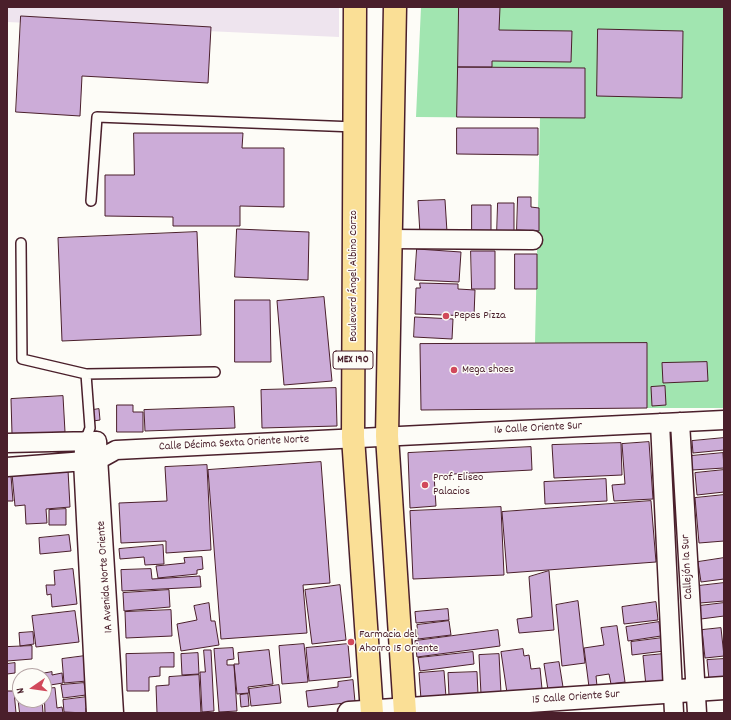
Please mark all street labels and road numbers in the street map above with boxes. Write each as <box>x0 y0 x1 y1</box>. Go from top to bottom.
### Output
street label: Boulevard Ángel Albino Corzo <box>347 210 361 342</box>
road number: MEX 190 <box>333 351 373 369</box>
street label: 16 Calle Oriente Sur <box>494 419 582 439</box>
street label: Calle Décima Sexta Oriente Norte <box>159 433 309 455</box>
street label: 1A Avenida Norte Oriente <box>95 520 117 634</box>
street label: Callejón 1a Sur <box>679 534 697 600</box>
street label: 15 Calle Oriente Sur <box>532 688 620 708</box>

